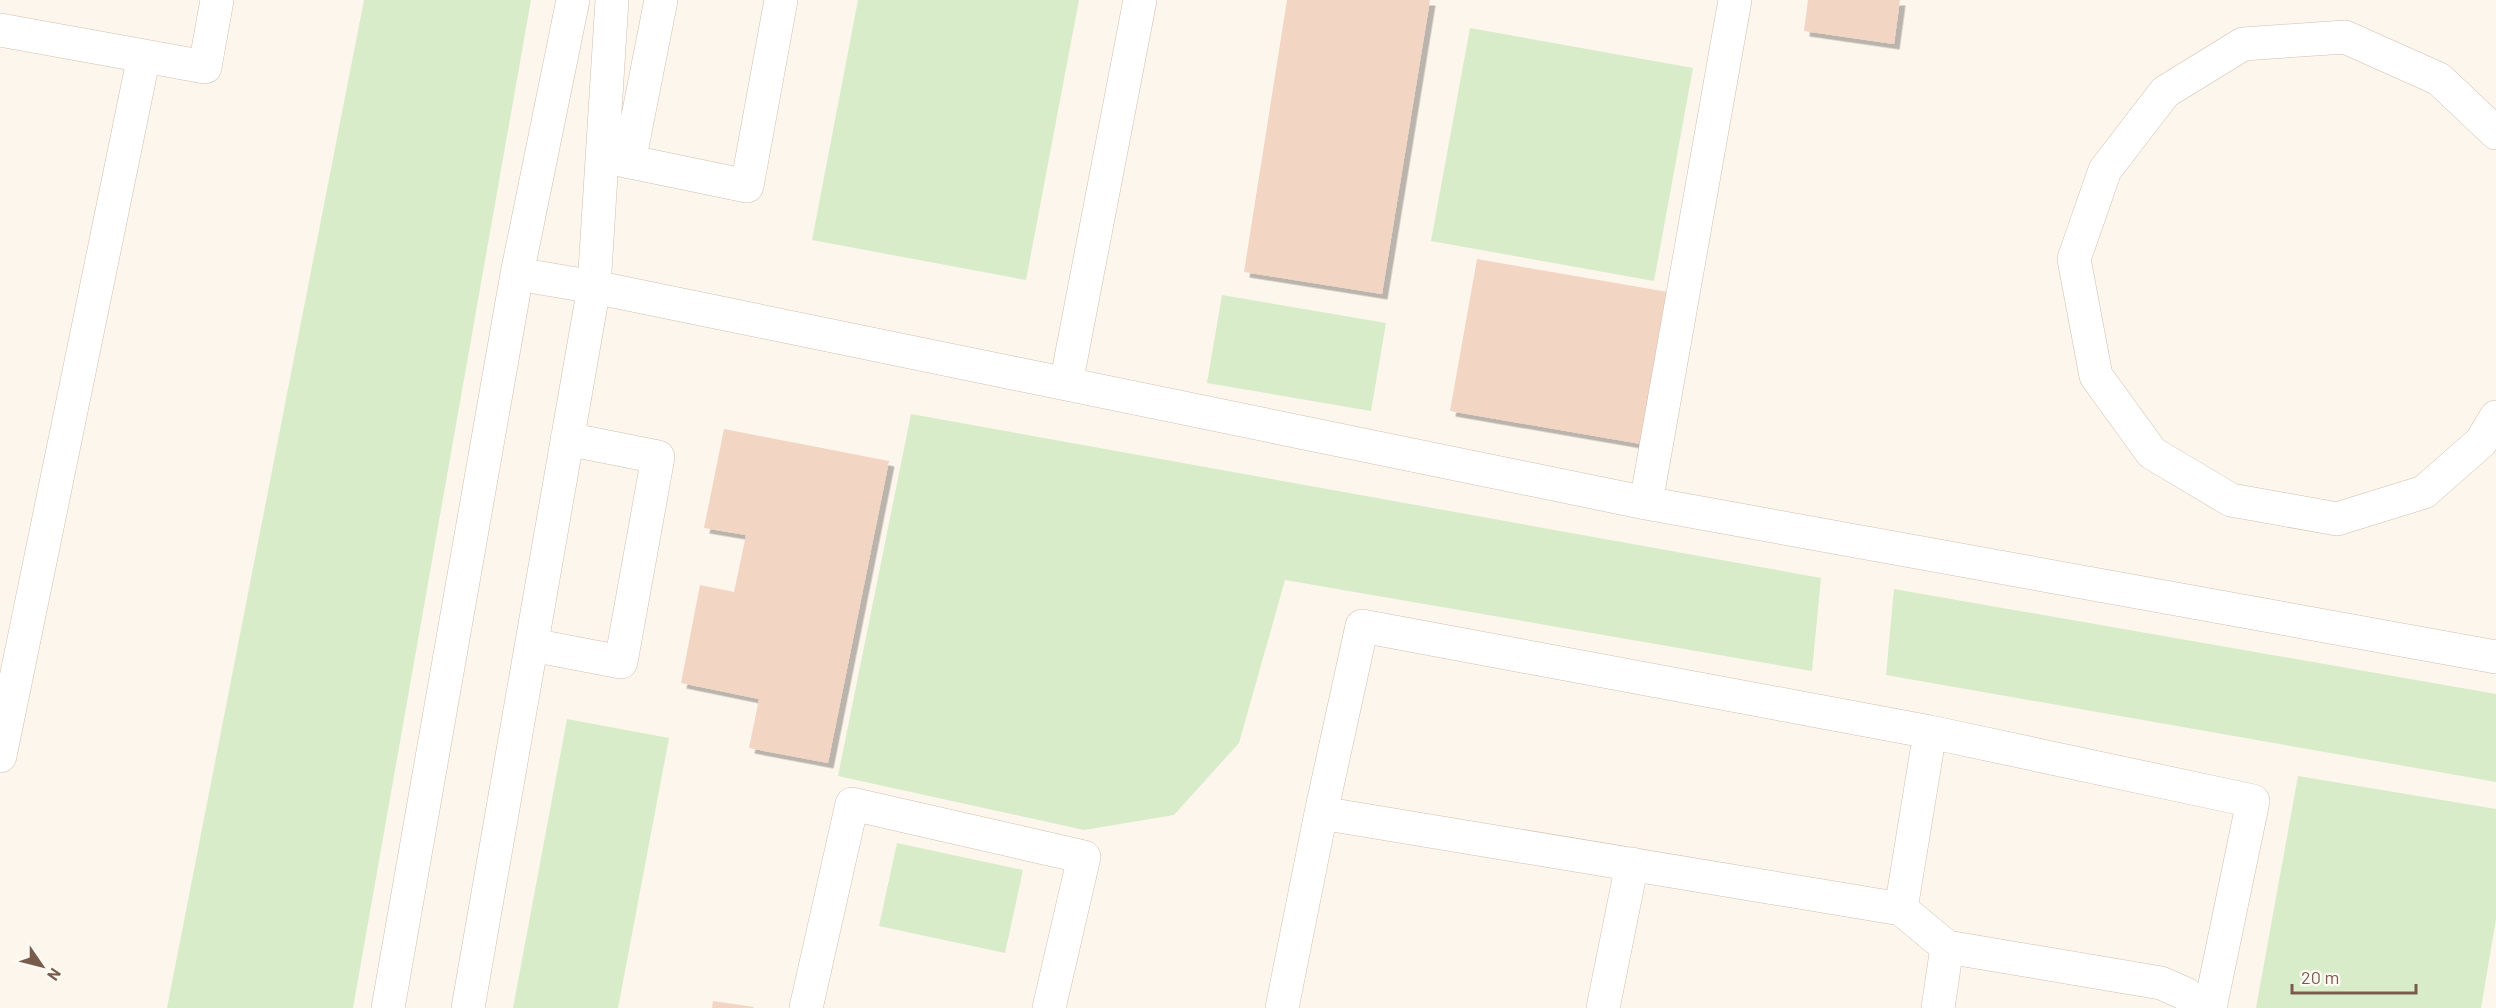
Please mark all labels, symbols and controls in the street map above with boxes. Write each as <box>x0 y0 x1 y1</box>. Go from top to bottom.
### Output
north arrow <box>12 936 72 996</box>
scale bar <box>2292 957 2416 995</box>
text: N <box>44 965 66 985</box>
text: 20 m <box>2301 966 2339 988</box>

